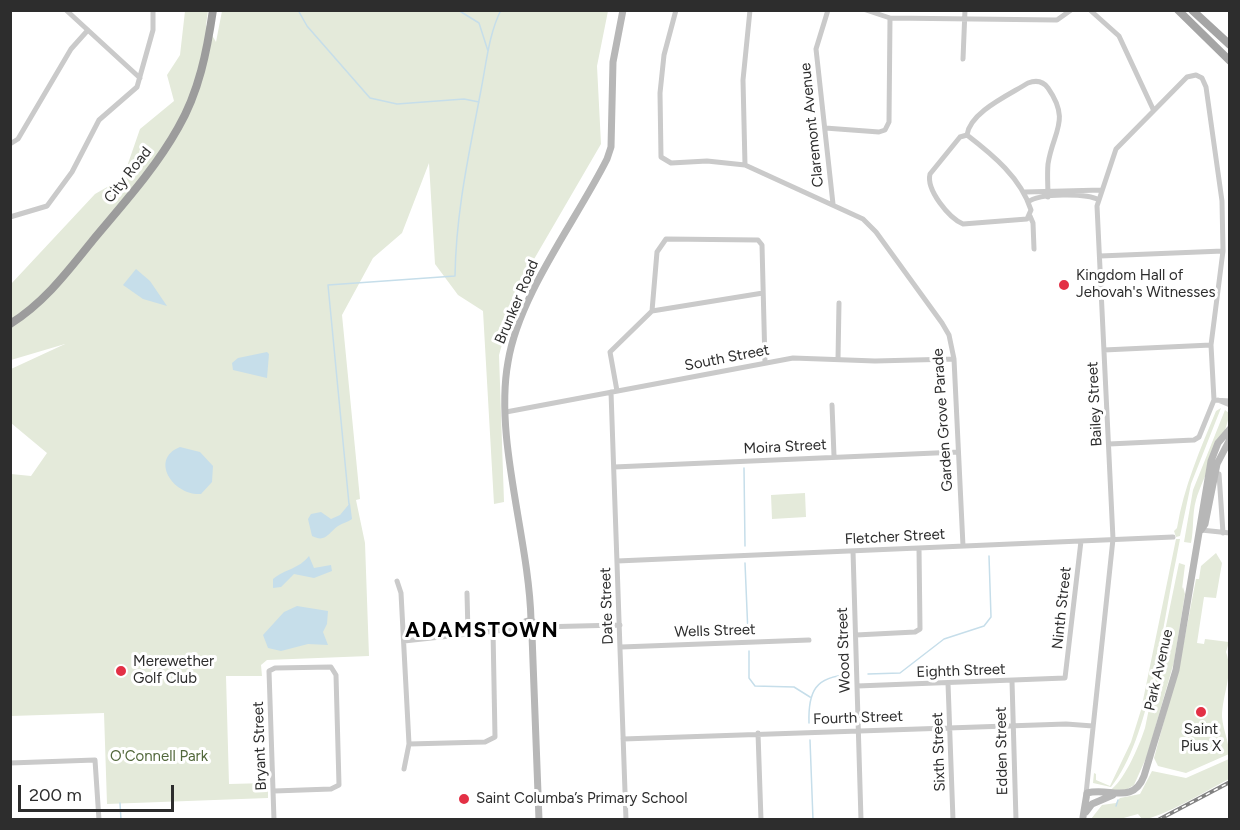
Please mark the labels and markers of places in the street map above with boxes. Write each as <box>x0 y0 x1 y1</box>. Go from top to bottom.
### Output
place label: Kingdom Hall of Jehovah's Witnesses <box>1076 267 1215 302</box>
marker: Kingdom Hall of Jehovah's Witnesses <box>1057 278 1071 292</box>
place label: Merewether Golf Club <box>133 653 214 688</box>
marker: Merewether Golf Club <box>114 664 128 678</box>
marker: Saint Pius X <box>1194 705 1208 719</box>
place label: Saint Pius X <box>1181 721 1221 756</box>
place label: Saint Columba’s Primary School <box>476 790 688 808</box>
marker: Saint Columba’s Primary School <box>457 792 471 806</box>

